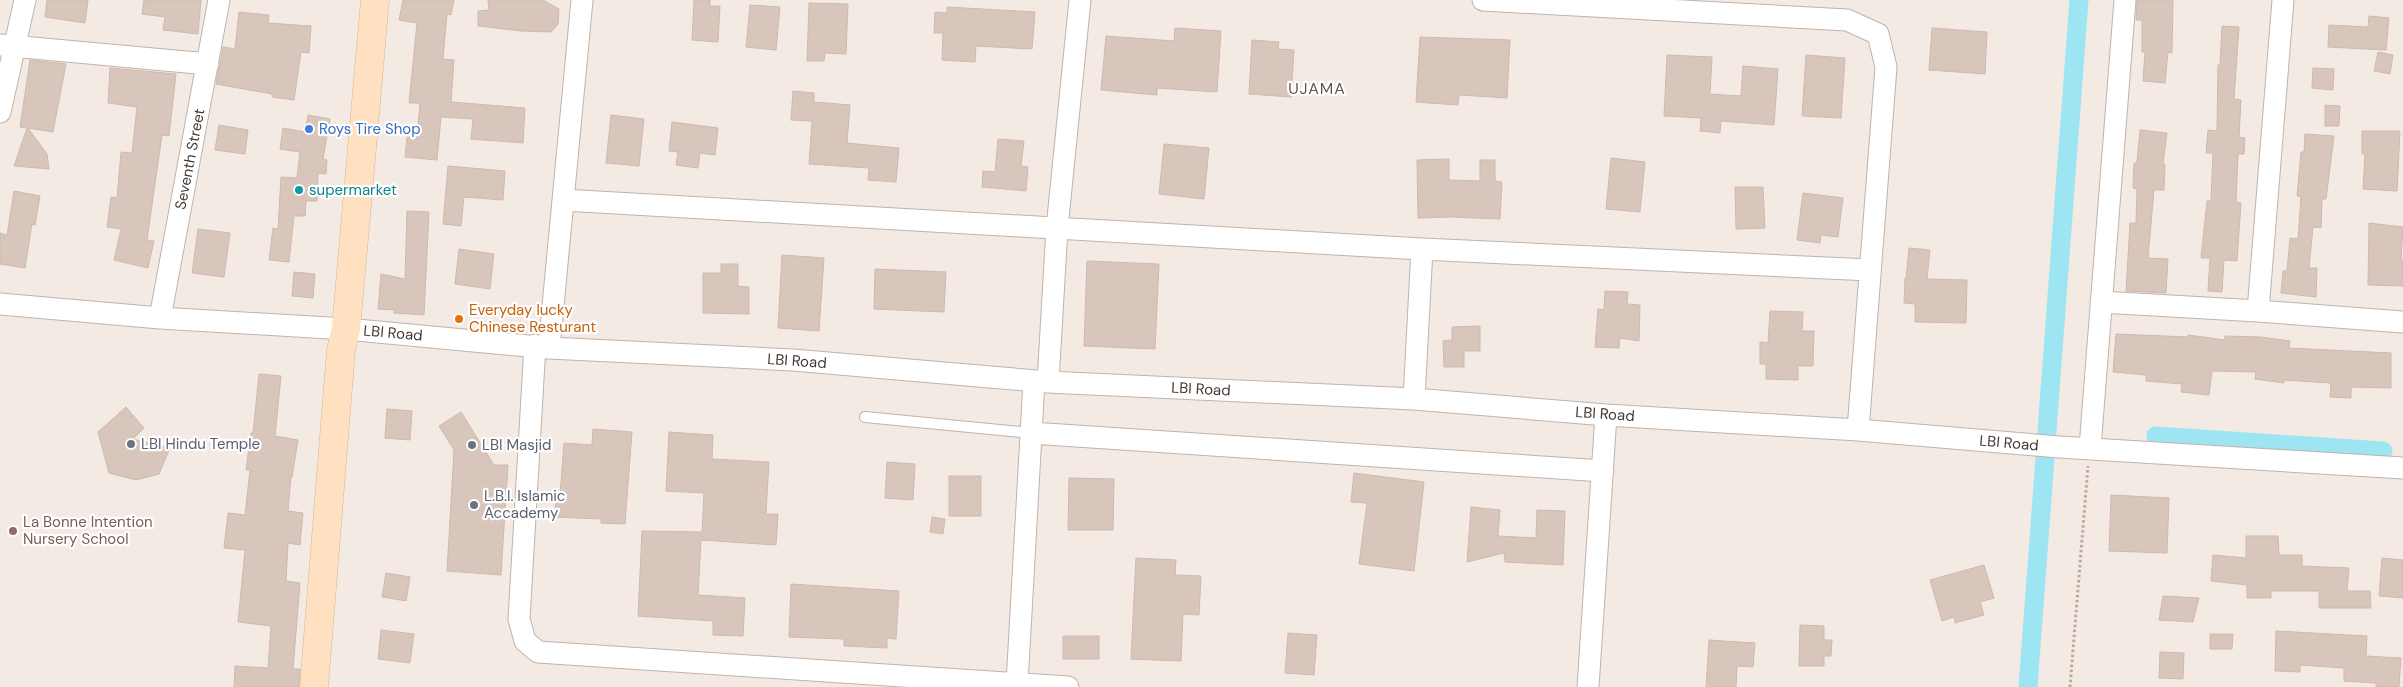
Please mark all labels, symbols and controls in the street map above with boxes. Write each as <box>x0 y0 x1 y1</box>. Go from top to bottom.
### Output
district label: UJAMA <box>1288 78 1346 99</box>
street label: Seventh Street <box>170 107 210 211</box>
place label: Roys Tire Shop <box>319 119 421 139</box>
marker: Roys Tire Shop <box>303 123 315 135</box>
place label: supermarket <box>309 180 397 200</box>
marker: supermarket <box>293 184 305 196</box>
place label: Everyday lucky Chinese Resturant <box>469 300 596 337</box>
marker: Everyday lucky Chinese Resturant <box>453 313 465 325</box>
street label: LBI Road <box>363 320 423 346</box>
street label: LBI Road <box>767 349 827 373</box>
street label: LBI Road <box>1171 377 1231 401</box>
street label: LBI Road <box>1575 402 1635 426</box>
street label: LBI Road <box>1979 430 2039 456</box>
place label: LBI Hindu Temple <box>141 434 260 454</box>
place label: LBI Masjid <box>482 435 551 455</box>
marker: LBI Hindu Temple <box>125 438 137 450</box>
marker: LBI Masjid <box>466 439 478 451</box>
place label: L.B.I. Islamic Accademy <box>484 486 565 523</box>
marker: L.B.I. Islamic Accademy <box>468 499 480 511</box>
place label: La Bonne Intention Nursery School <box>23 512 153 549</box>
marker: La Bonne Intention Nursery School <box>7 525 19 537</box>

